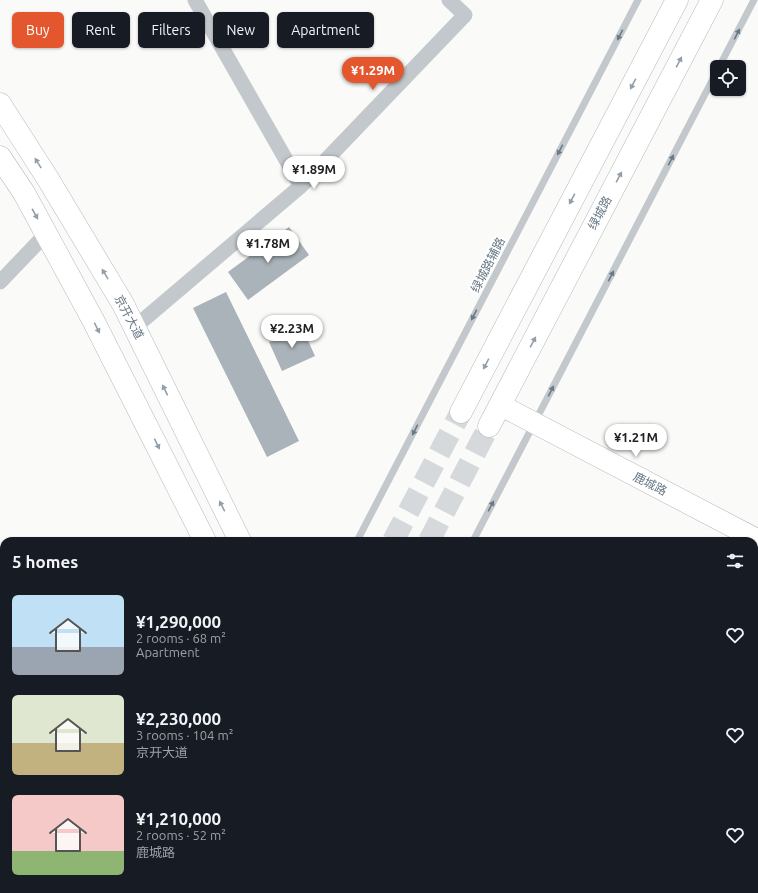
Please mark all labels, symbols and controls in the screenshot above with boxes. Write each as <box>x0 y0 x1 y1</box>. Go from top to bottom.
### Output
chip: Buy <box>12 12 64 48</box>
chip: Rent <box>72 12 130 48</box>
chip: Filters <box>138 12 205 48</box>
chip: New <box>213 12 269 48</box>
chip: Apartment <box>277 12 374 48</box>
one-way arrow <box>733 28 740 39</box>
one-way arrow <box>617 29 623 40</box>
one-way arrow <box>676 56 683 68</box>
pin: ¥1.29M <box>340 57 406 91</box>
map controls <box>710 60 746 96</box>
button: locate <box>710 60 746 96</box>
text: ¥1.29M <box>351 63 395 77</box>
one-way arrow <box>629 78 636 90</box>
one-way arrow <box>557 144 564 156</box>
one-way arrow <box>668 155 674 166</box>
pin: ¥1.89M <box>281 156 347 190</box>
one-way arrow <box>34 157 41 169</box>
text: ¥1.89M <box>292 162 336 176</box>
one-way arrow <box>616 171 622 183</box>
one-way arrow <box>569 194 576 205</box>
street label: 绿城路 <box>585 194 614 232</box>
one-way arrow <box>32 208 39 220</box>
pin: ¥1.78M <box>235 230 301 264</box>
street label: 绿城路辅路 <box>468 235 507 294</box>
text: ¥1.78M <box>246 236 290 250</box>
one-way arrow <box>101 269 109 279</box>
one-way arrow <box>608 270 614 282</box>
street label: 京开大道 <box>112 293 146 341</box>
one-way arrow <box>471 309 478 321</box>
pin: ¥2.23M <box>259 315 325 349</box>
text: ¥2.23M <box>270 321 314 335</box>
one-way arrow <box>94 322 100 334</box>
one-way arrow <box>530 336 536 348</box>
one-way arrow <box>483 358 489 370</box>
one-way arrow <box>162 384 168 395</box>
one-way arrow <box>548 386 554 397</box>
pin: ¥1.21M <box>603 424 669 458</box>
one-way arrow <box>411 425 418 436</box>
text: ¥1.21M <box>614 430 658 444</box>
one-way arrow <box>154 438 160 450</box>
street label: 鹿城路 <box>631 470 669 498</box>
one-way arrow <box>219 500 225 512</box>
one-way arrow <box>488 501 494 512</box>
icon: filters <box>724 550 746 572</box>
text: 5 homes <box>12 552 78 571</box>
icon: home <box>44 611 92 659</box>
text: ¥1,290,000 <box>136 612 221 631</box>
icon: heart <box>724 624 746 646</box>
text: 2 rooms · 68 m² <box>136 631 226 645</box>
text: Apartment <box>136 645 200 659</box>
text: ¥2,230,000 <box>136 709 221 728</box>
icon: home <box>44 711 92 759</box>
icon: heart <box>724 724 746 746</box>
text: 3 rooms · 104 m² <box>136 728 233 742</box>
text: 京开大道 <box>136 745 188 759</box>
text: ¥1,210,000 <box>136 809 221 828</box>
icon: home <box>44 811 92 859</box>
icon: heart <box>724 824 746 846</box>
text: 2 rooms · 52 m² <box>136 828 226 842</box>
text: 鹿城路 <box>136 845 175 859</box>

